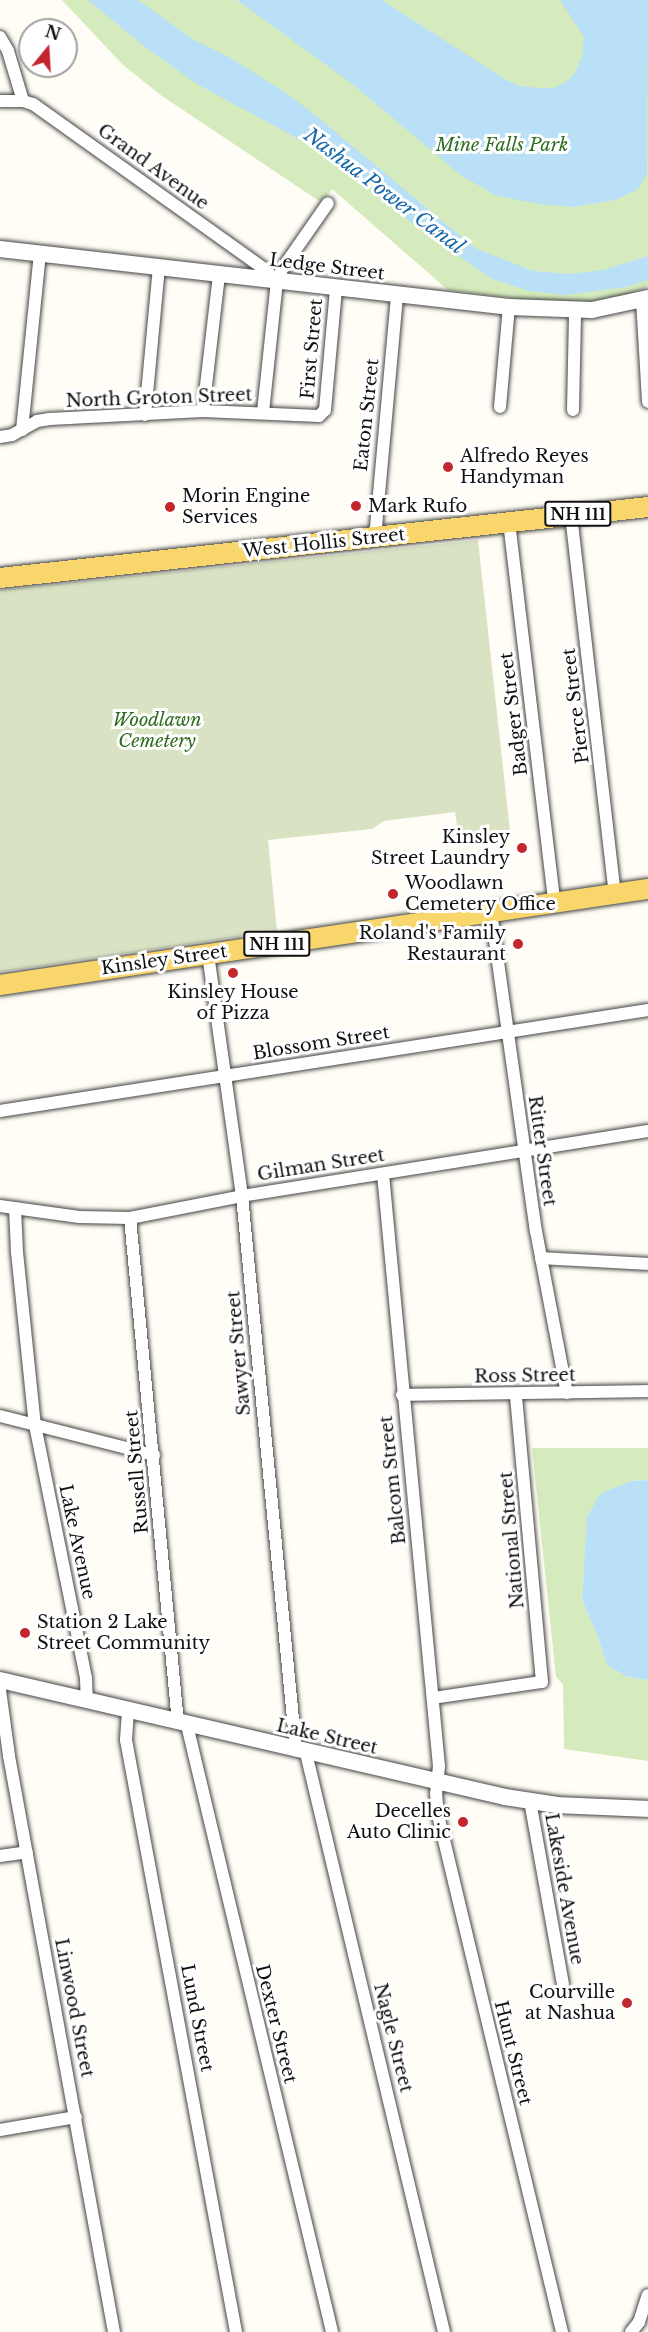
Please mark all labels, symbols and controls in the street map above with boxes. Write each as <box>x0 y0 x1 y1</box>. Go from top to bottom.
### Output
north arrow <box>18 18 78 78</box>
text: N <box>43 21 63 45</box>
street label: Grand Avenue <box>93 119 213 215</box>
water label: Nashua Power Canal <box>299 123 469 259</box>
park label: Mine Falls Park <box>436 134 568 156</box>
street label: Ledge Street <box>268 249 386 285</box>
street label: First Street <box>297 298 327 400</box>
street label: Eaton Street <box>350 358 384 472</box>
street label: North Groton Street <box>65 384 253 412</box>
place label: Alfredo Reyes Handyman <box>460 446 589 488</box>
marker: Alfredo Reyes Handyman <box>441 460 455 474</box>
place label: Morin Engine Services <box>182 486 310 528</box>
place label: Mark Rufo <box>368 495 468 517</box>
marker: Mark Rufo <box>349 499 363 513</box>
marker: Morin Engine Services <box>163 500 177 514</box>
road number: NH 111 <box>544 501 612 527</box>
street label: West Hollis Street <box>242 524 406 562</box>
street label: Pierce Street <box>558 647 594 765</box>
street label: Badger Street <box>496 651 532 777</box>
park label: Woodlawn Cemetery <box>113 710 201 752</box>
place label: Kinsley Street Laundry <box>371 827 510 870</box>
marker: Kinsley Street Laundry <box>515 841 529 855</box>
place label: Woodlawn Cemetery Office <box>405 873 556 916</box>
marker: Woodlawn Cemetery Office <box>386 887 400 901</box>
place label: Roland's Family Restaurant <box>359 923 506 966</box>
road number: NH 111 <box>242 931 312 957</box>
marker: Roland's Family Restaurant <box>511 937 525 951</box>
street label: Kinsley Street <box>99 940 229 980</box>
marker: Kinsley House of Pizza <box>226 966 240 980</box>
place label: Kinsley House of Pizza <box>167 982 299 1024</box>
street label: Blossom Street <box>251 1022 391 1064</box>
street label: Ritter Street <box>524 1094 560 1208</box>
street label: Gilman Street <box>256 1144 386 1186</box>
street label: Sawyer Street <box>223 1289 255 1417</box>
street label: Ross Street <box>474 1364 576 1388</box>
street label: Russell Street <box>121 1409 153 1535</box>
street label: Balcom Street <box>375 1414 411 1546</box>
street label: National Street <box>495 1470 529 1610</box>
street label: Lake Avenue <box>54 1482 100 1602</box>
place label: Station 2 Lake Street Community <box>37 1612 210 1654</box>
marker: Station 2 Lake Street Community <box>18 1626 32 1640</box>
street label: Lake Street <box>274 1715 380 1759</box>
place label: Decelles Auto Clinic <box>347 1801 451 1844</box>
street label: Lakeside Avenue <box>540 1811 588 1967</box>
marker: Decelles Auto Clinic <box>456 1815 470 1829</box>
street label: Linwood Street <box>50 1937 98 2079</box>
street label: Lund Street <box>176 1962 218 2074</box>
street label: Dexter Street <box>251 1962 301 2086</box>
street label: Nagle Street <box>369 1981 417 2095</box>
place label: Courville at Nashua <box>525 1982 615 2024</box>
marker: Courville at Nashua <box>620 1996 634 2010</box>
street label: Hunt Street <box>490 1999 536 2107</box>

